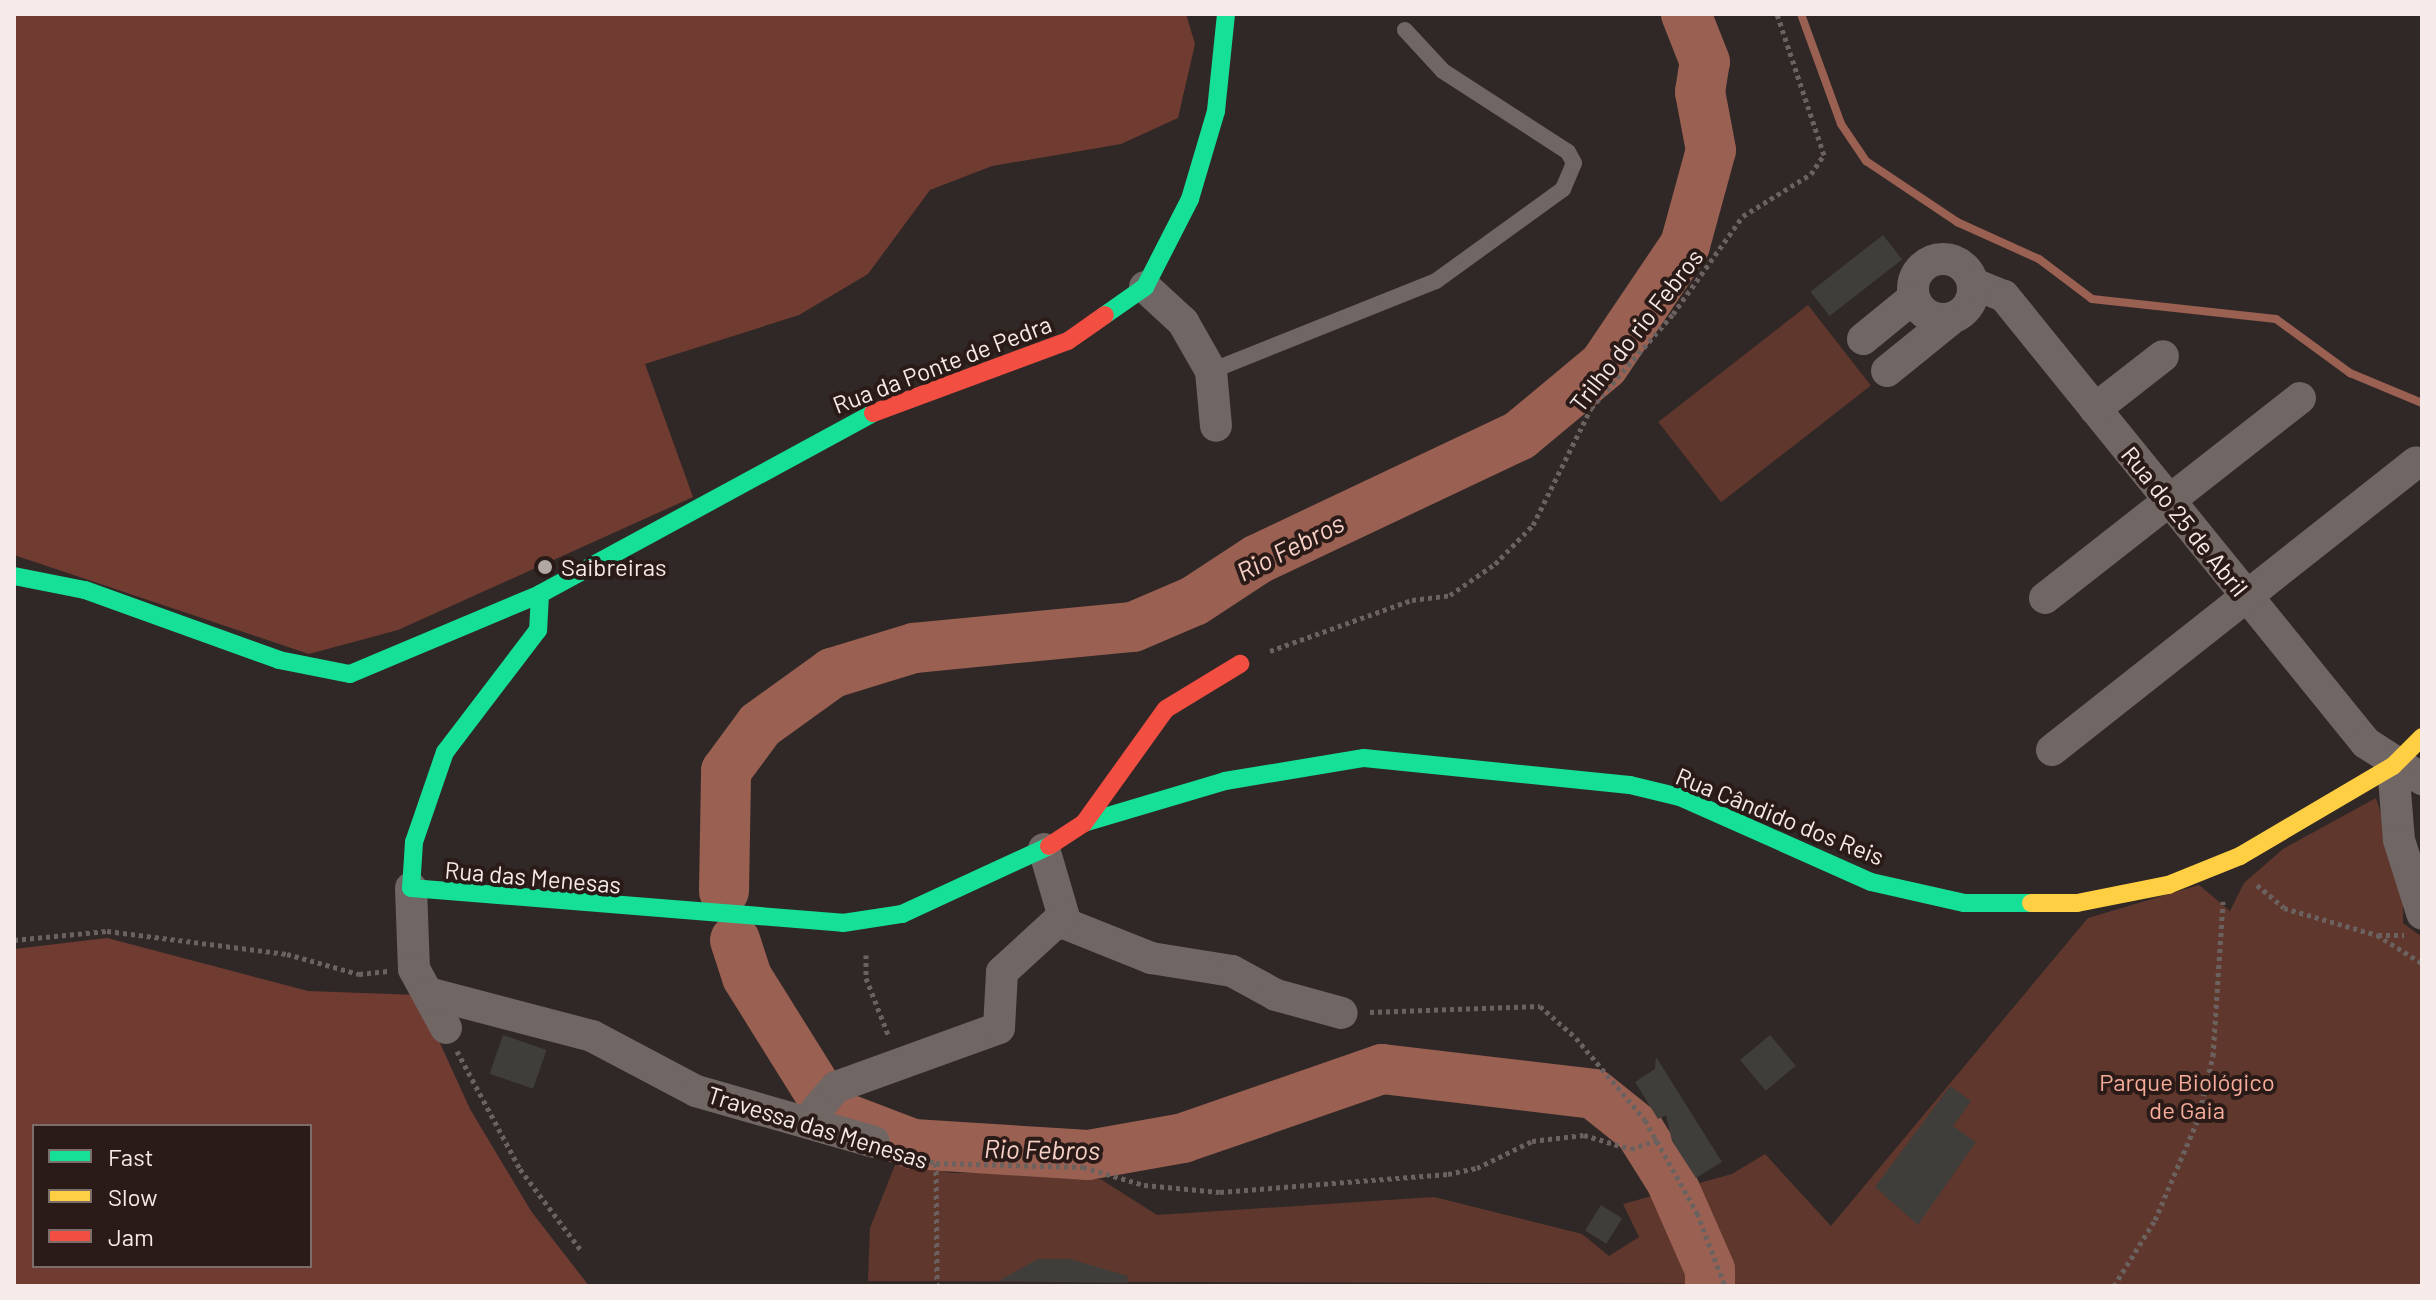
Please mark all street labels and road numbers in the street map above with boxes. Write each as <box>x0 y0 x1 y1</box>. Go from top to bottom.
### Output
street label: Trilho do rio Febros <box>1563 243 1709 417</box>
street label: Rua da Ponte de Pedra <box>829 309 1055 419</box>
street label: Rua do 25 de Abril <box>2116 440 2254 602</box>
street label: Rua Cândido dos Reis <box>1672 761 1888 871</box>
street label: Rua das Menesas <box>444 855 622 899</box>
street label: Travessa das Menesas <box>704 1080 932 1174</box>

